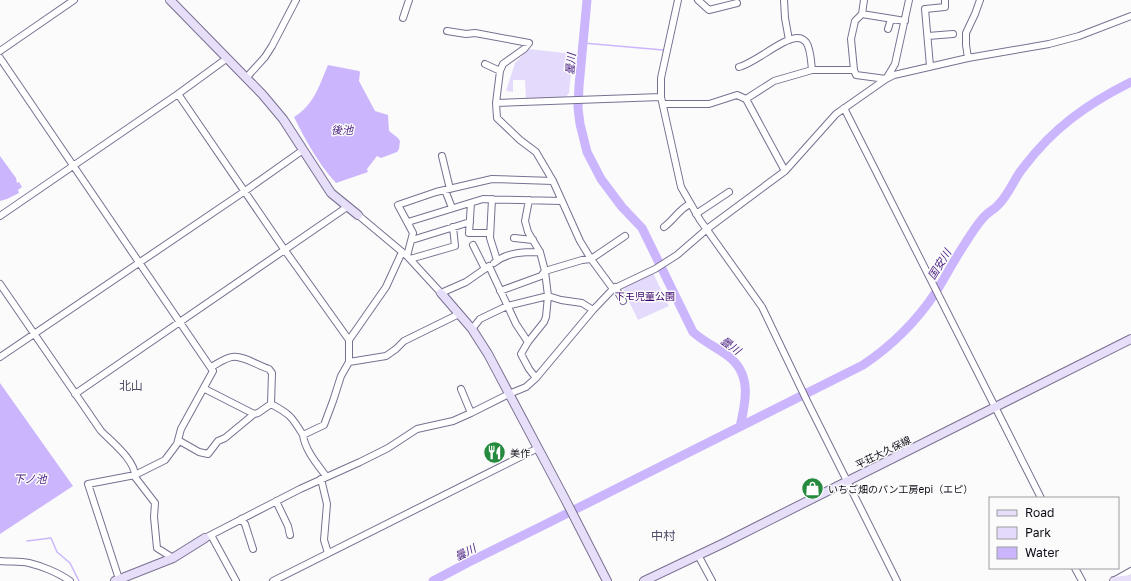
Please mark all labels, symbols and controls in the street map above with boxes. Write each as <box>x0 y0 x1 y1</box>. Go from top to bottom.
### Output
water label: 曇川 <box>563 51 578 76</box>
water label: 後池 <box>331 123 354 136</box>
water label: 国安川 <box>925 246 954 281</box>
park label: 下モ児童公園 <box>615 290 675 302</box>
water label: 曇川 <box>718 333 745 357</box>
district label: 北山 <box>119 378 143 393</box>
street label: 平荘大久保線 <box>853 433 913 471</box>
restaurant icon: 美作 <box>482 440 508 466</box>
place label: 美作 <box>510 447 530 459</box>
water label: 下ノ池 <box>14 472 47 485</box>
shop icon: いちご畑のパン工房epi（エピ） <box>800 476 826 502</box>
place label: いちご畑のパン工房epi（エピ） <box>828 483 973 495</box>
legend <box>989 497 1119 569</box>
text: Road <box>1025 505 1054 520</box>
text: Park <box>1025 525 1051 540</box>
district label: 中村 <box>651 528 676 543</box>
water label: 曇川 <box>452 541 479 563</box>
text: Water <box>1025 545 1059 560</box>

